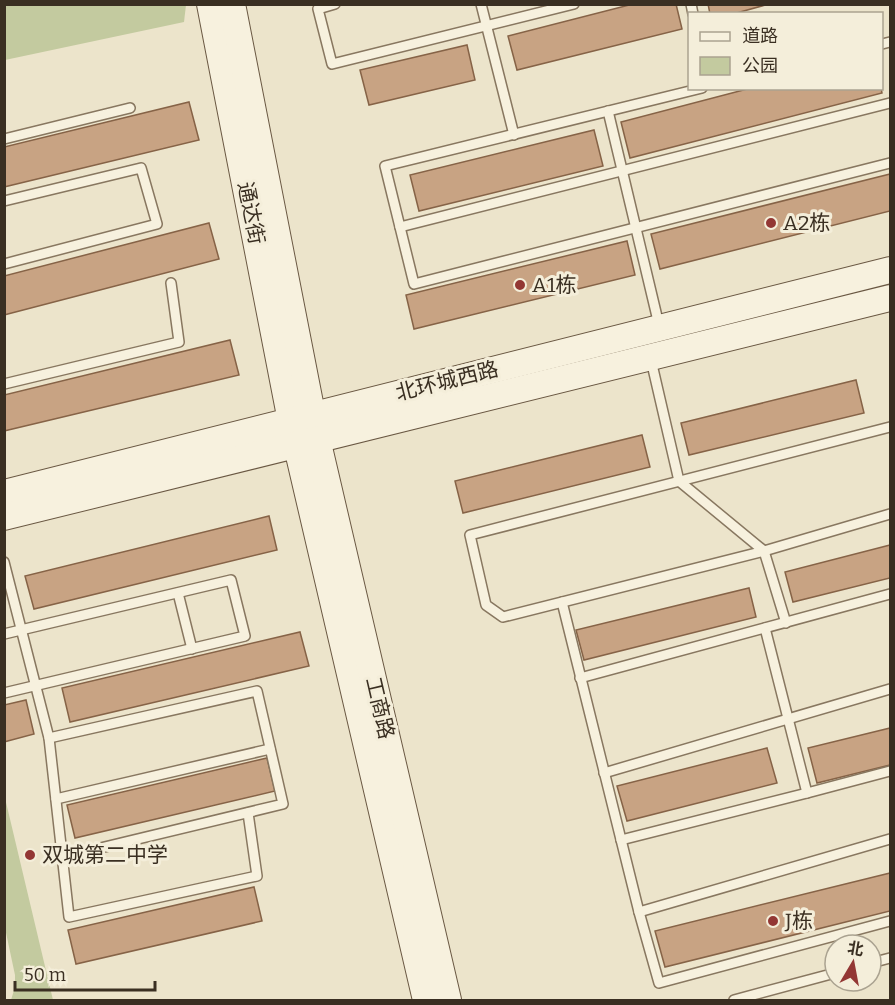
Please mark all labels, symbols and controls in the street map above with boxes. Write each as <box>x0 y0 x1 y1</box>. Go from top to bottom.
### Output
legend <box>688 12 883 90</box>
text: 道路 <box>742 25 778 47</box>
text: 公园 <box>742 55 778 77</box>
street label: 通达街 <box>232 180 270 246</box>
place label: A2栋 <box>783 210 830 236</box>
marker: A2栋 <box>764 216 778 230</box>
place label: A1栋 <box>532 272 576 298</box>
marker: A1栋 <box>513 278 527 292</box>
street label: 北环城西路 <box>393 356 501 406</box>
street label: 工商路 <box>360 674 400 742</box>
place label: 双城第二中学 <box>42 842 168 868</box>
marker: 双城第二中学 <box>23 848 37 862</box>
place label: J栋 <box>784 908 813 934</box>
marker: J栋 <box>766 914 780 928</box>
north arrow <box>823 933 883 993</box>
text: 北 <box>846 938 865 959</box>
scale bar <box>15 954 154 992</box>
text: 50 m <box>24 964 66 986</box>

